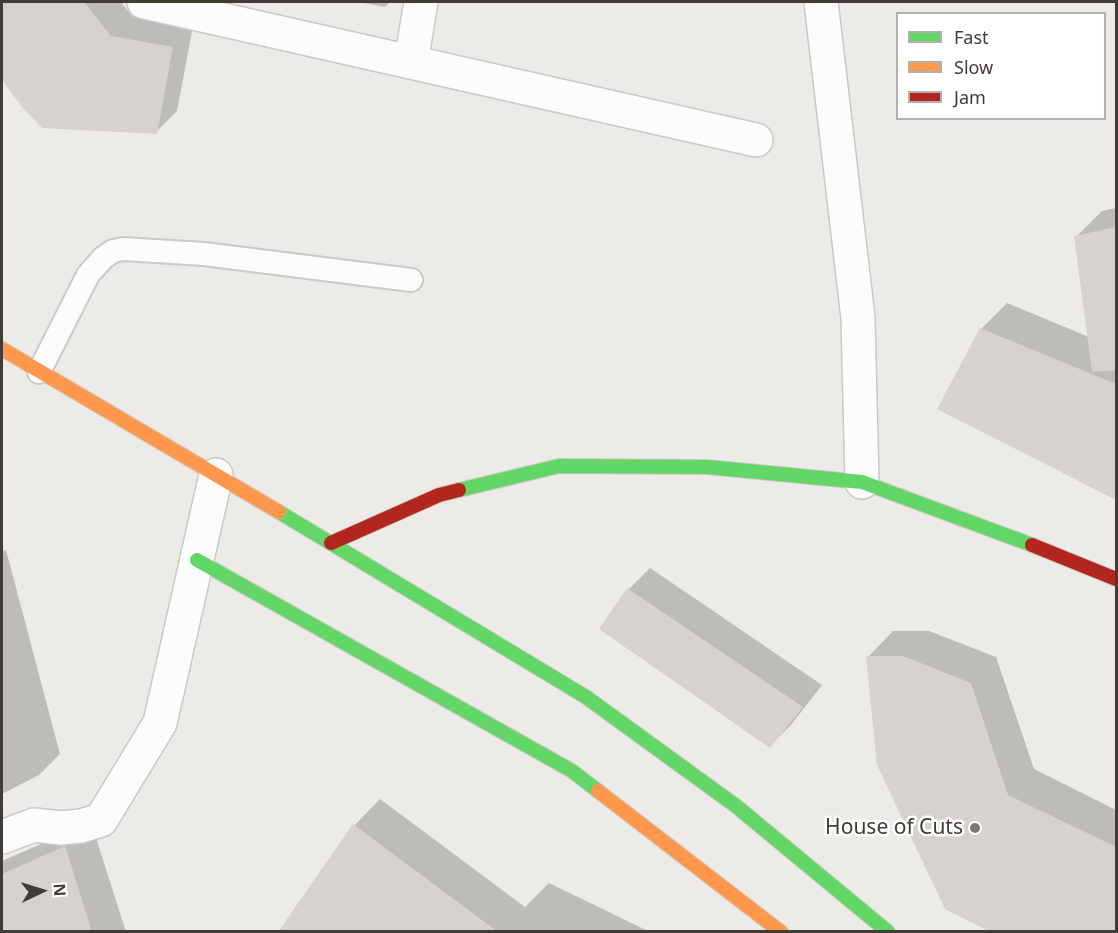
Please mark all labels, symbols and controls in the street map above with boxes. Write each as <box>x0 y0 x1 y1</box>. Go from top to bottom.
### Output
legend <box>896 12 1106 120</box>
text: Fast <box>954 25 989 49</box>
text: Slow <box>954 55 993 79</box>
text: Jam <box>954 85 986 109</box>
place label: House of Cuts <box>825 815 963 841</box>
marker: House of Cuts <box>968 821 982 835</box>
north arrow <box>12 861 72 921</box>
text: N <box>49 882 71 897</box>

